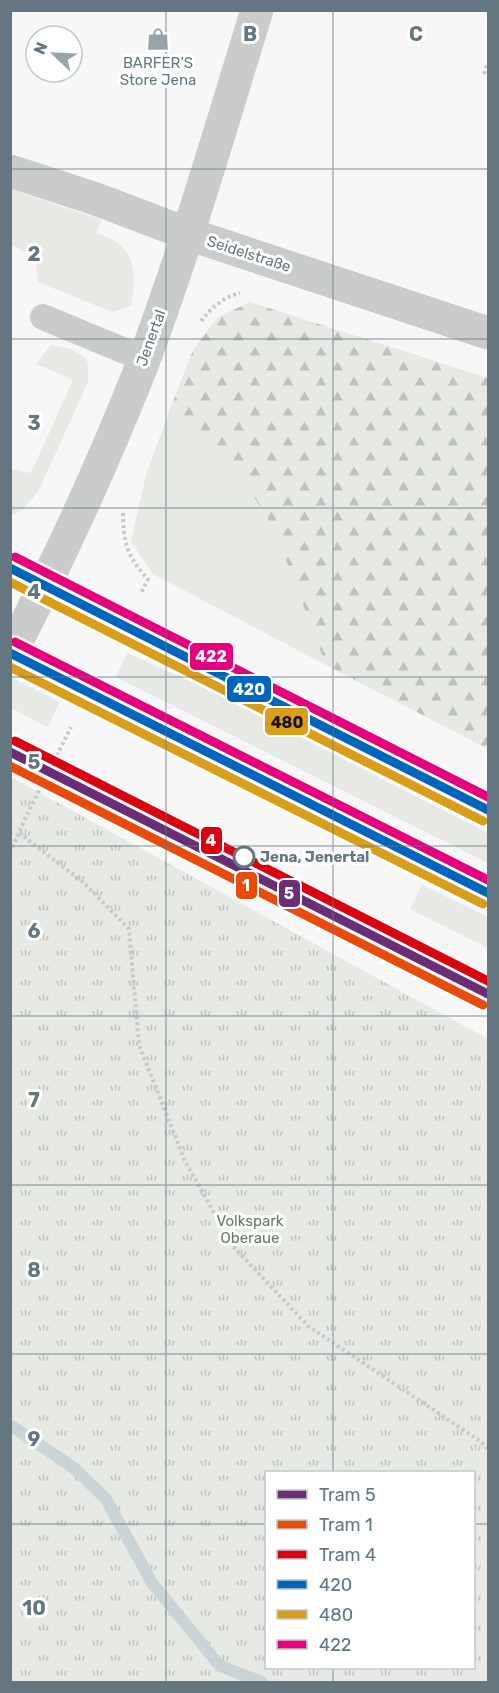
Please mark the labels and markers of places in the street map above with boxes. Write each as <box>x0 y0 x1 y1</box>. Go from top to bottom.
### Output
shop icon: BARFER’S Store Jena <box>145 26 171 52</box>
place label: BARFER’S Store Jena <box>120 54 196 89</box>
marker: Jena, Jenertal <box>233 846 255 868</box>
place label: Jena, Jenertal <box>260 848 369 866</box>

